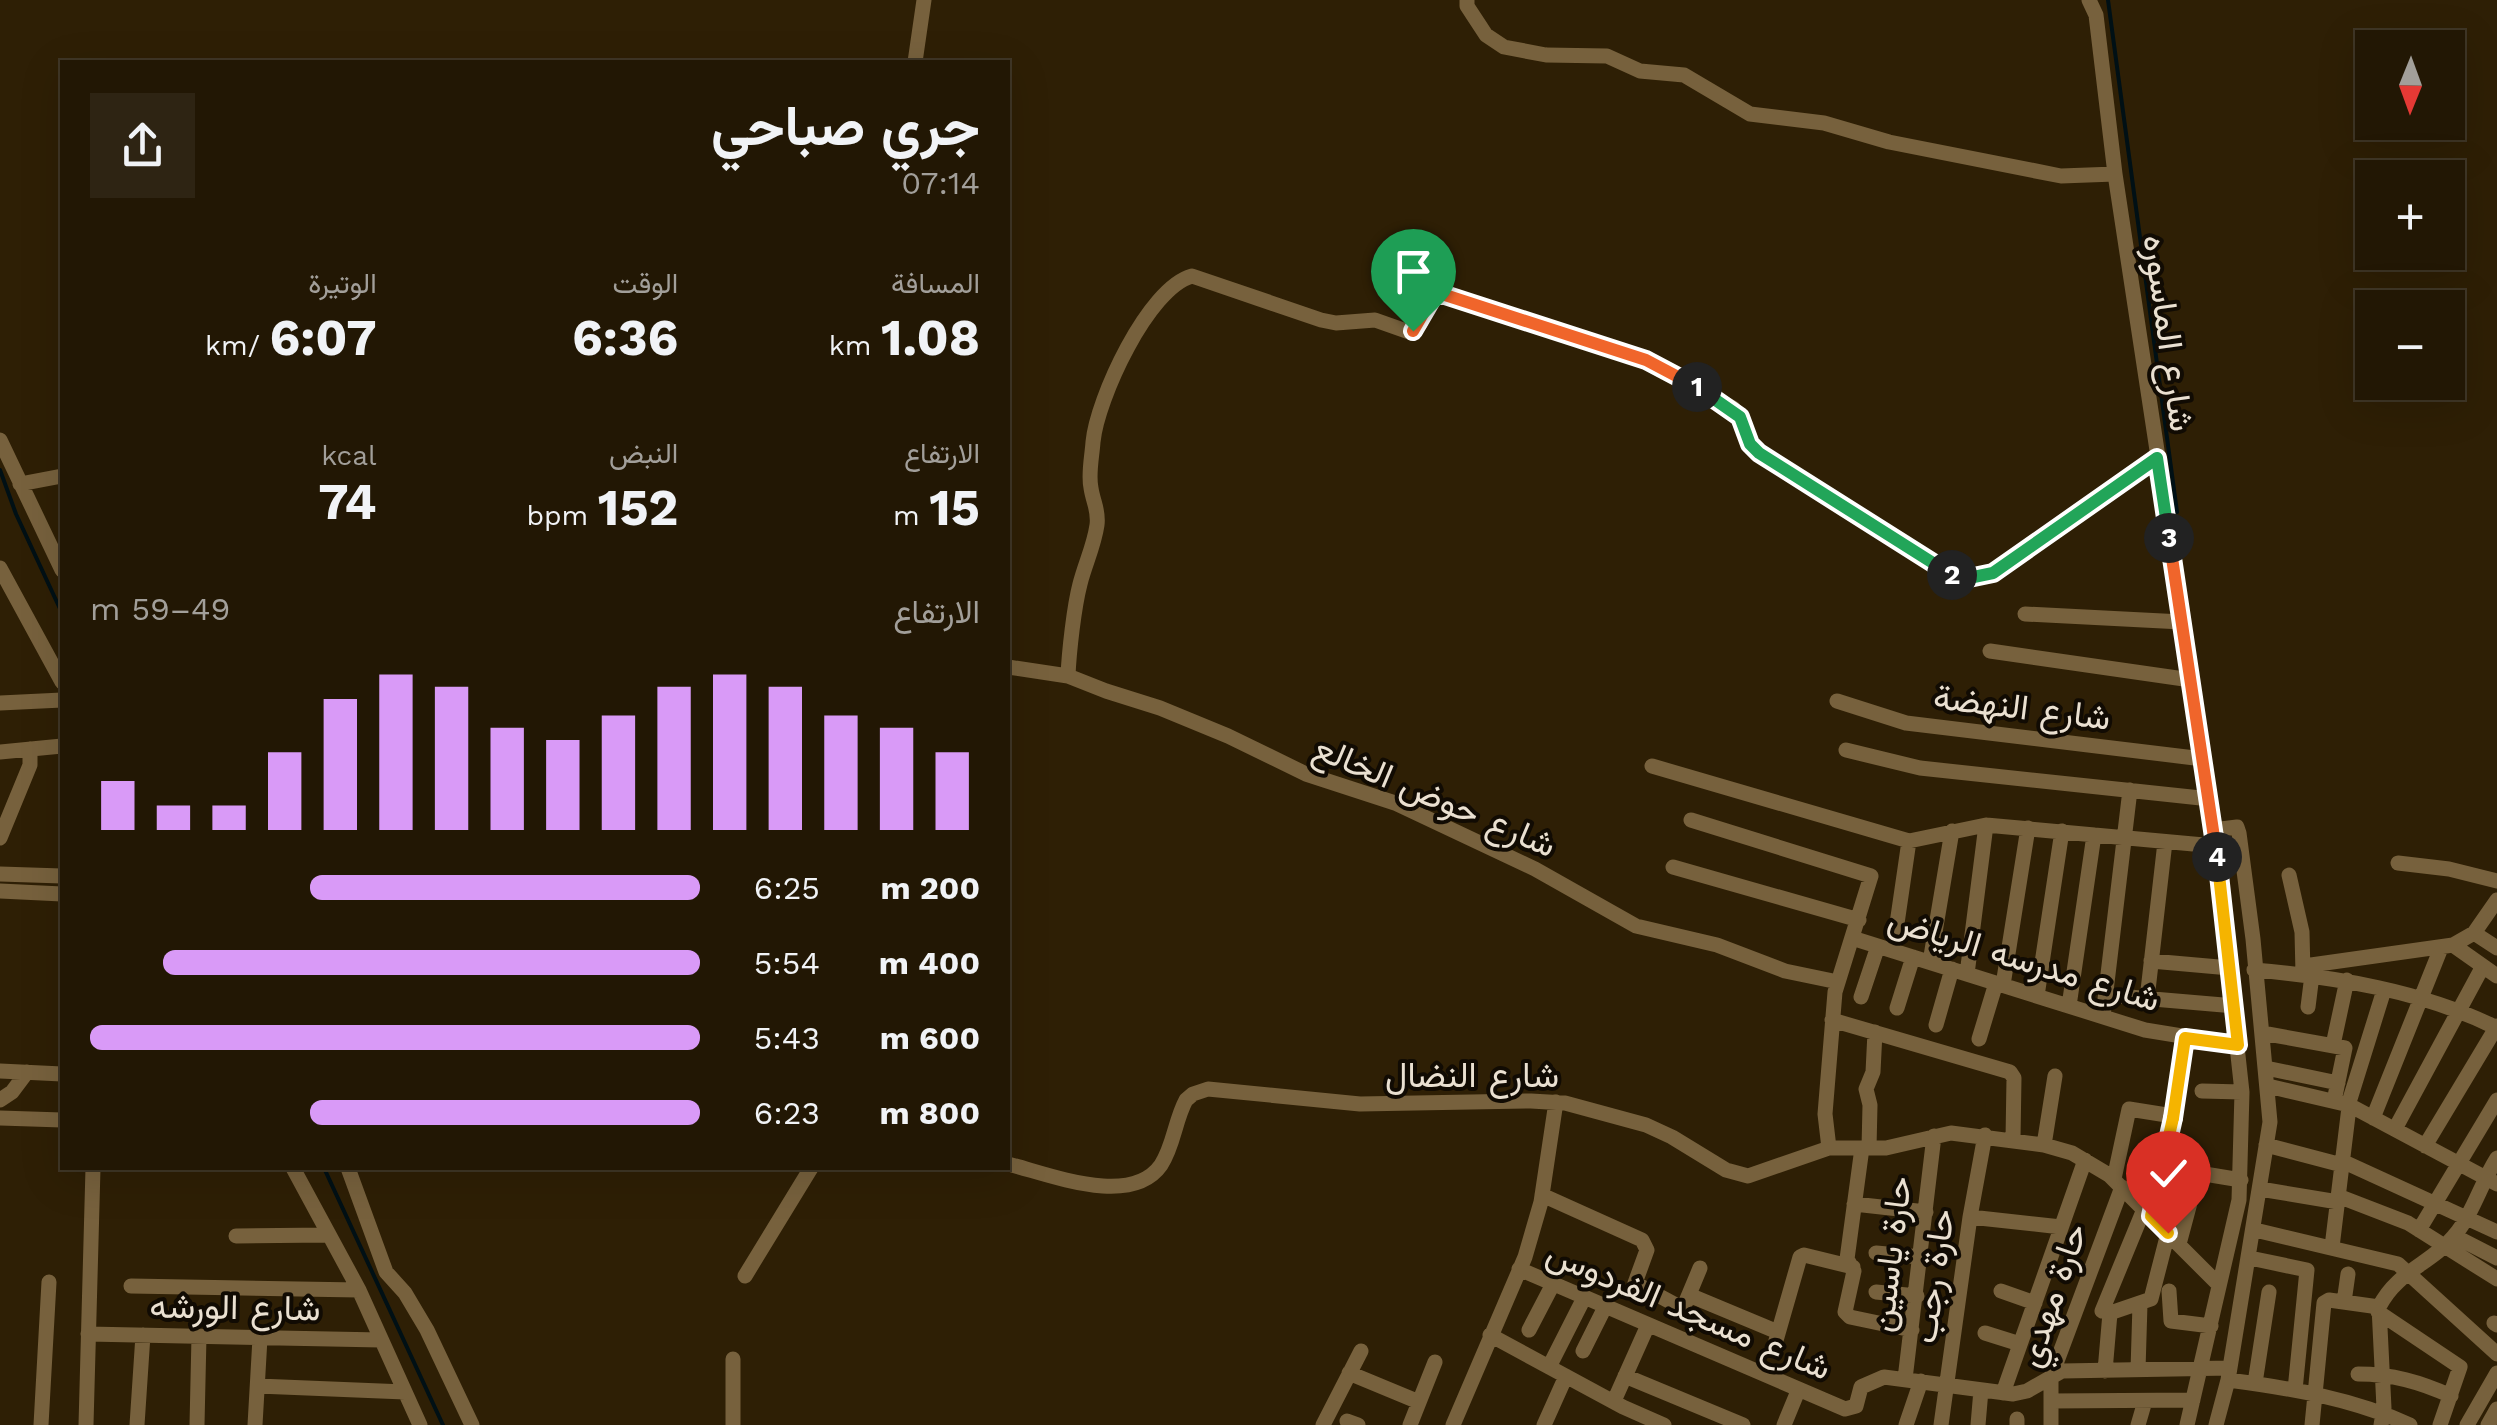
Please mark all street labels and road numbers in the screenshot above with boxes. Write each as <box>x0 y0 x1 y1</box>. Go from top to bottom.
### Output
street label: شارع الماسوره <box>2131 232 2204 435</box>
street label: شارع النهضة <box>1931 675 2113 742</box>
street label: شارع حوض الخالع <box>1306 726 1563 869</box>
street label: شارع مدرسه الرياض <box>1882 898 2165 1023</box>
street label: شارع النضال <box>1385 1054 1559 1099</box>
street label: حارة ياسين <box>1860 1174 1921 1335</box>
street label: حارة رجب <box>1903 1206 1964 1346</box>
street label: حارة مهدي <box>2008 1217 2104 1375</box>
street label: شارع مسجد الفردوس <box>1539 1231 1838 1392</box>
street label: شارع الورشه <box>149 1285 321 1332</box>

